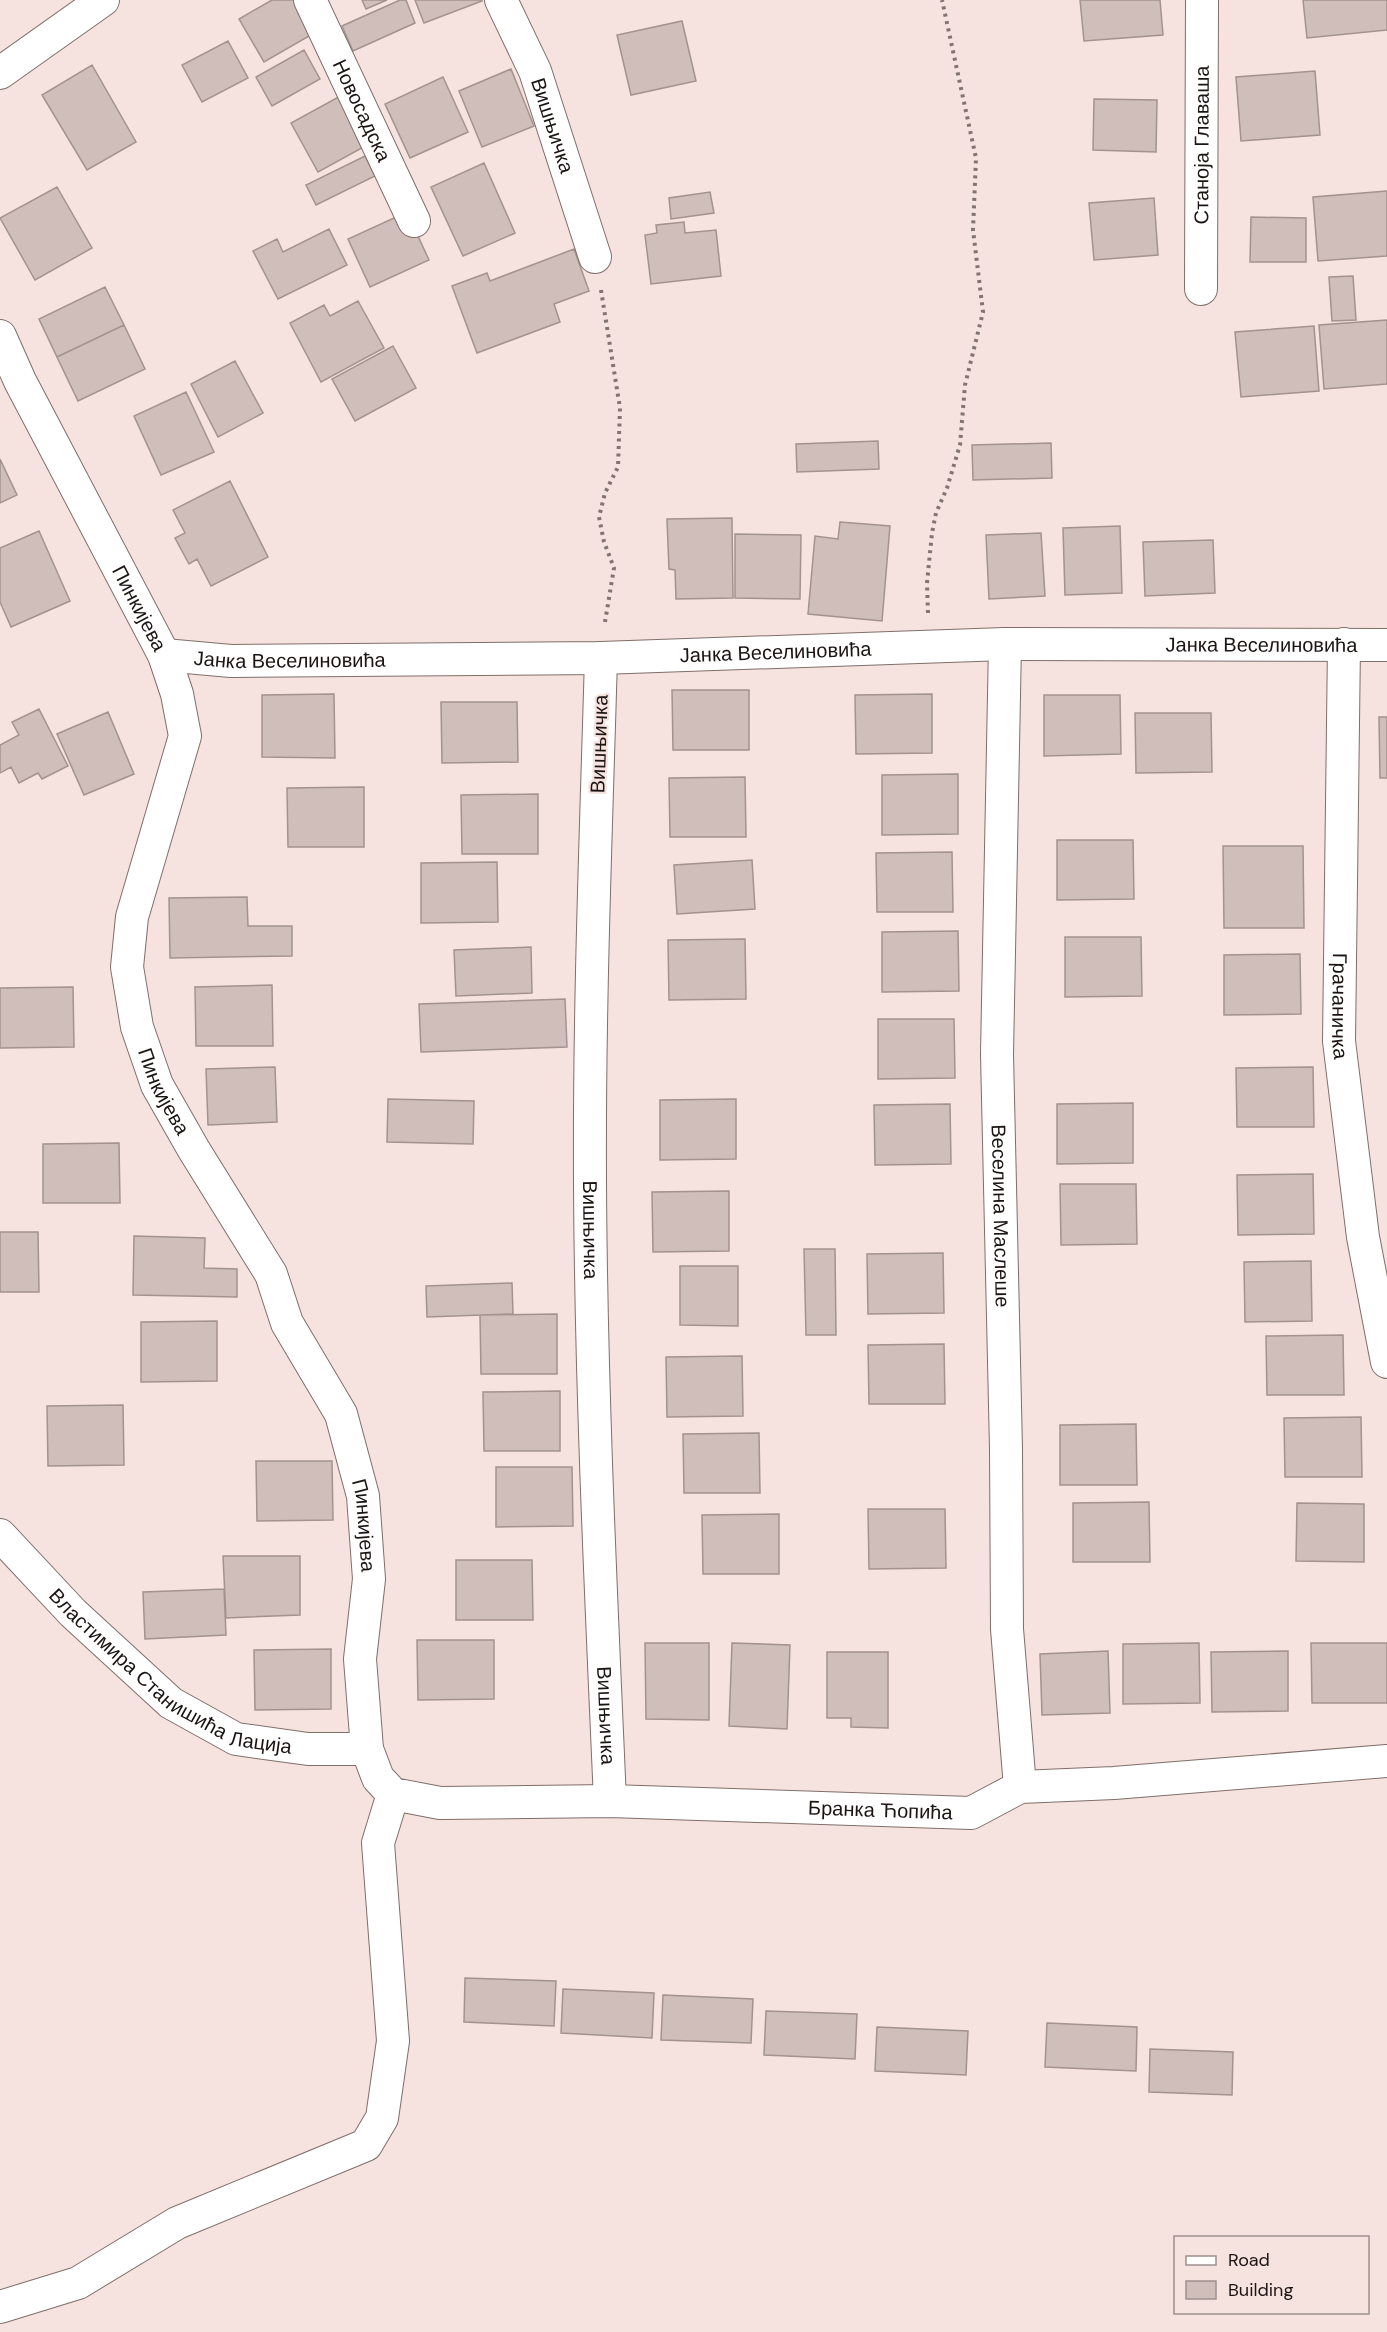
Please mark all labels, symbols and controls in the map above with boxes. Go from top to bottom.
street label: Новосадска [327,55,398,167]
street label: Станоја Главаша [1188,65,1215,224]
street label: Вишњичка [525,75,580,177]
street label: Пинкијева [106,561,173,657]
street label: Јанка Веселиновића [1166,631,1358,658]
street label: Јанка Веселиновића [679,636,873,668]
street label: Јанка Веселиновића [193,645,387,674]
street label: Вишњичка [584,693,614,794]
street label: Грачаничка [1326,953,1354,1061]
street label: Пинкијева [132,1044,196,1140]
street label: Веселина Маслеше [986,1124,1016,1308]
street label: Вишњичка [577,1180,604,1280]
street label: Пинкијева [346,1476,382,1574]
street label: Властимира Станишића Лација [43,1583,294,1760]
street label: Вишњичка [591,1666,621,1766]
street label: Бранка Ћопића [808,1795,954,1825]
legend [1174,2236,1369,2314]
text: Road [1228,2248,1270,2272]
text: Building [1228,2278,1293,2302]

